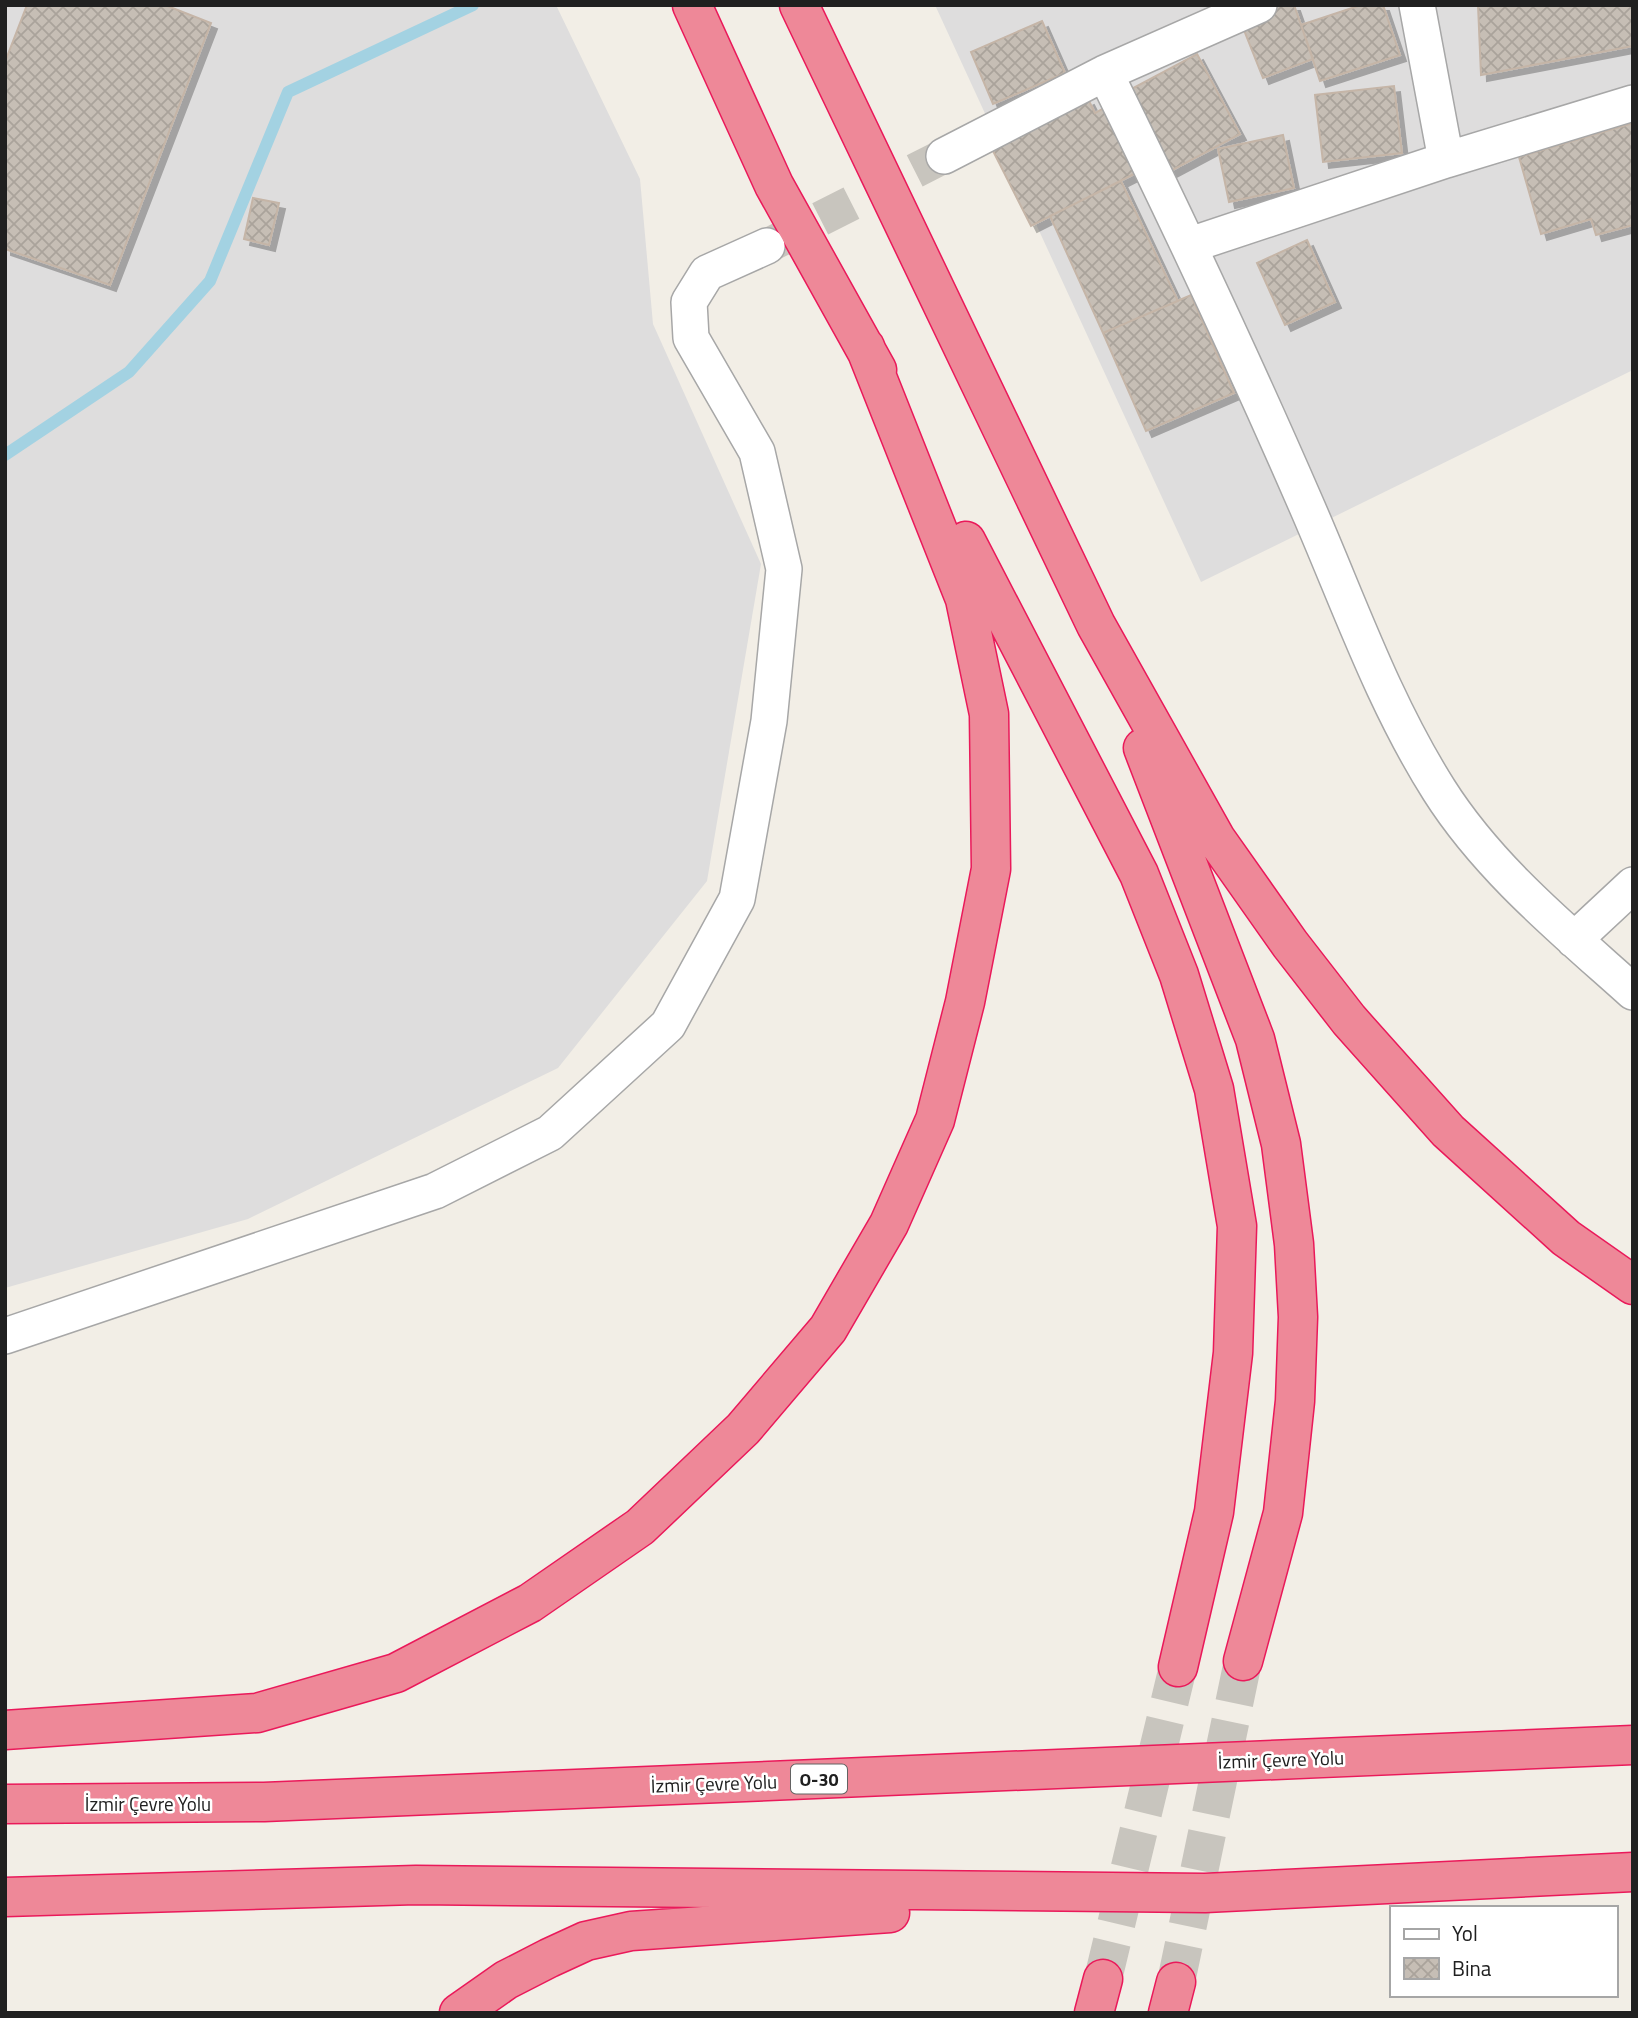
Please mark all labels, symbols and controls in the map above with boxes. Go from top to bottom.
street label: İzmir Çevre Yolu [1217,1742,1345,1776]
road number: O-30 [791,1764,847,1794]
street label: İzmir Çevre Yolu [650,1766,778,1800]
street label: İzmir Çevre Yolu [85,1789,211,1818]
legend [1390,1906,1617,1997]
text: Yol [1452,1917,1478,1949]
text: Bina [1452,1952,1492,1984]

